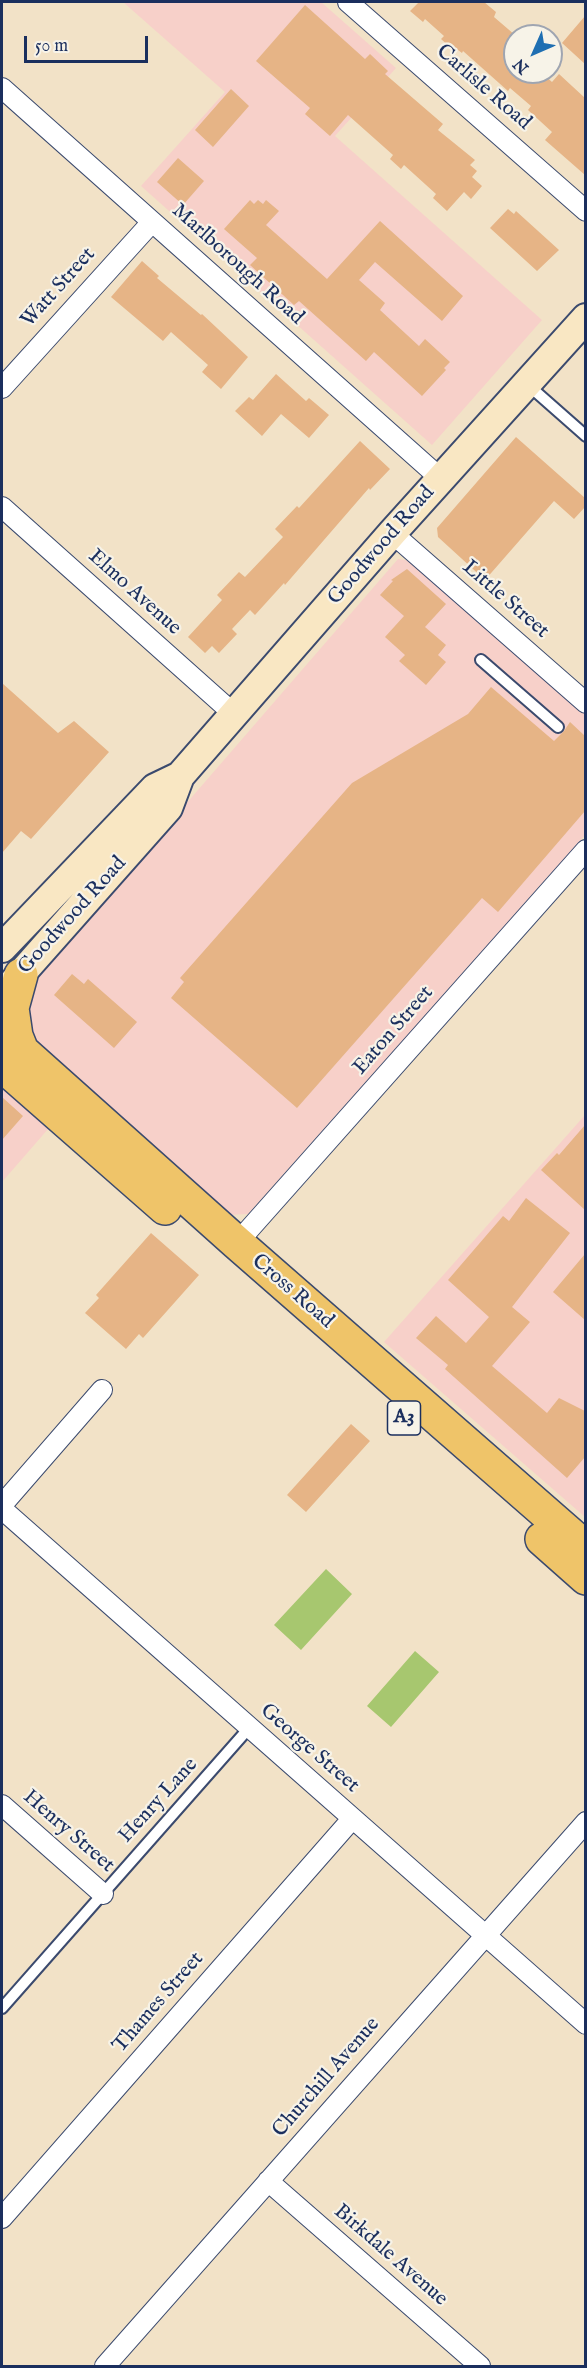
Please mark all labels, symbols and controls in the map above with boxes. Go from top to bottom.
scale bar [27,24,152,62]
north arrow [503,24,563,84]
text: 50 m [35,35,68,58]
street label: Carlisle Road [430,40,536,136]
text: N [510,53,534,77]
street label: Marlborough Road [166,199,308,331]
street label: Watt Street [17,243,101,333]
street label: Goodwood Road [323,481,441,611]
street label: Elmo Avenue [82,545,186,641]
street label: Little Street [456,555,554,645]
street label: Goodwood Road [13,852,133,980]
street label: Eaton Street [348,981,440,1081]
street label: Cross Road [246,1249,338,1335]
road number: A3 [388,1401,420,1435]
street label: George Street [254,1699,364,1799]
street label: Henry Lane [114,1753,204,1849]
street label: Henry Street [17,1785,119,1879]
street label: Thames Street [108,1947,210,2059]
street label: Churchill Avenue [268,2013,386,2143]
street label: Birkdale Avenue [328,2200,452,2312]

